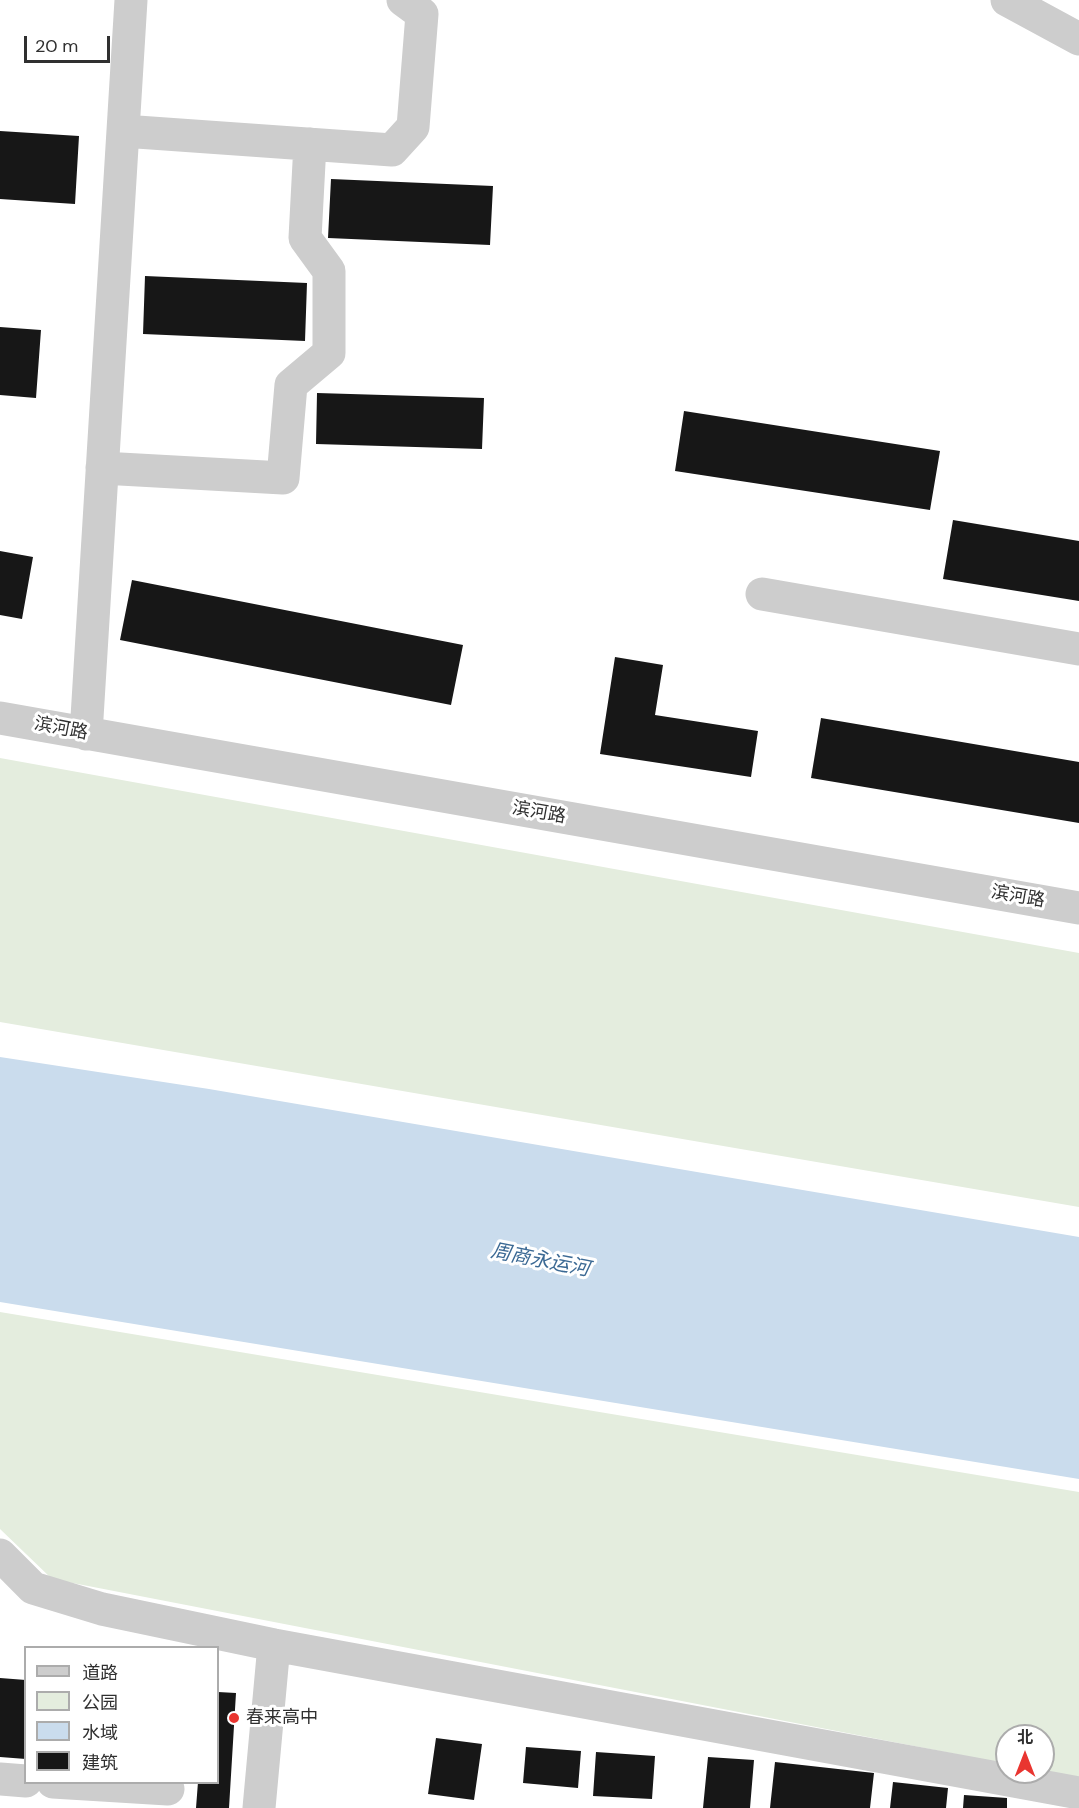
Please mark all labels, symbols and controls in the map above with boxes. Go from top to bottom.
scale bar [27,24,112,62]
text: 20 m [35,34,78,58]
street label: 滨河路 [32,713,90,745]
street label: 滨河路 [511,798,567,828]
street label: 滨河路 [990,882,1046,912]
water label: 周商永运河 [489,1240,591,1282]
legend [24,1646,219,1784]
text: 道路 [82,1661,118,1685]
text: 公园 [82,1691,118,1715]
place label: 春来高中 [246,1707,318,1729]
marker: 春来高中 [227,1711,241,1725]
text: 水域 [82,1721,118,1745]
north arrow [995,1724,1055,1784]
text: 北 [1017,1727,1033,1748]
text: 建筑 [82,1751,118,1775]

